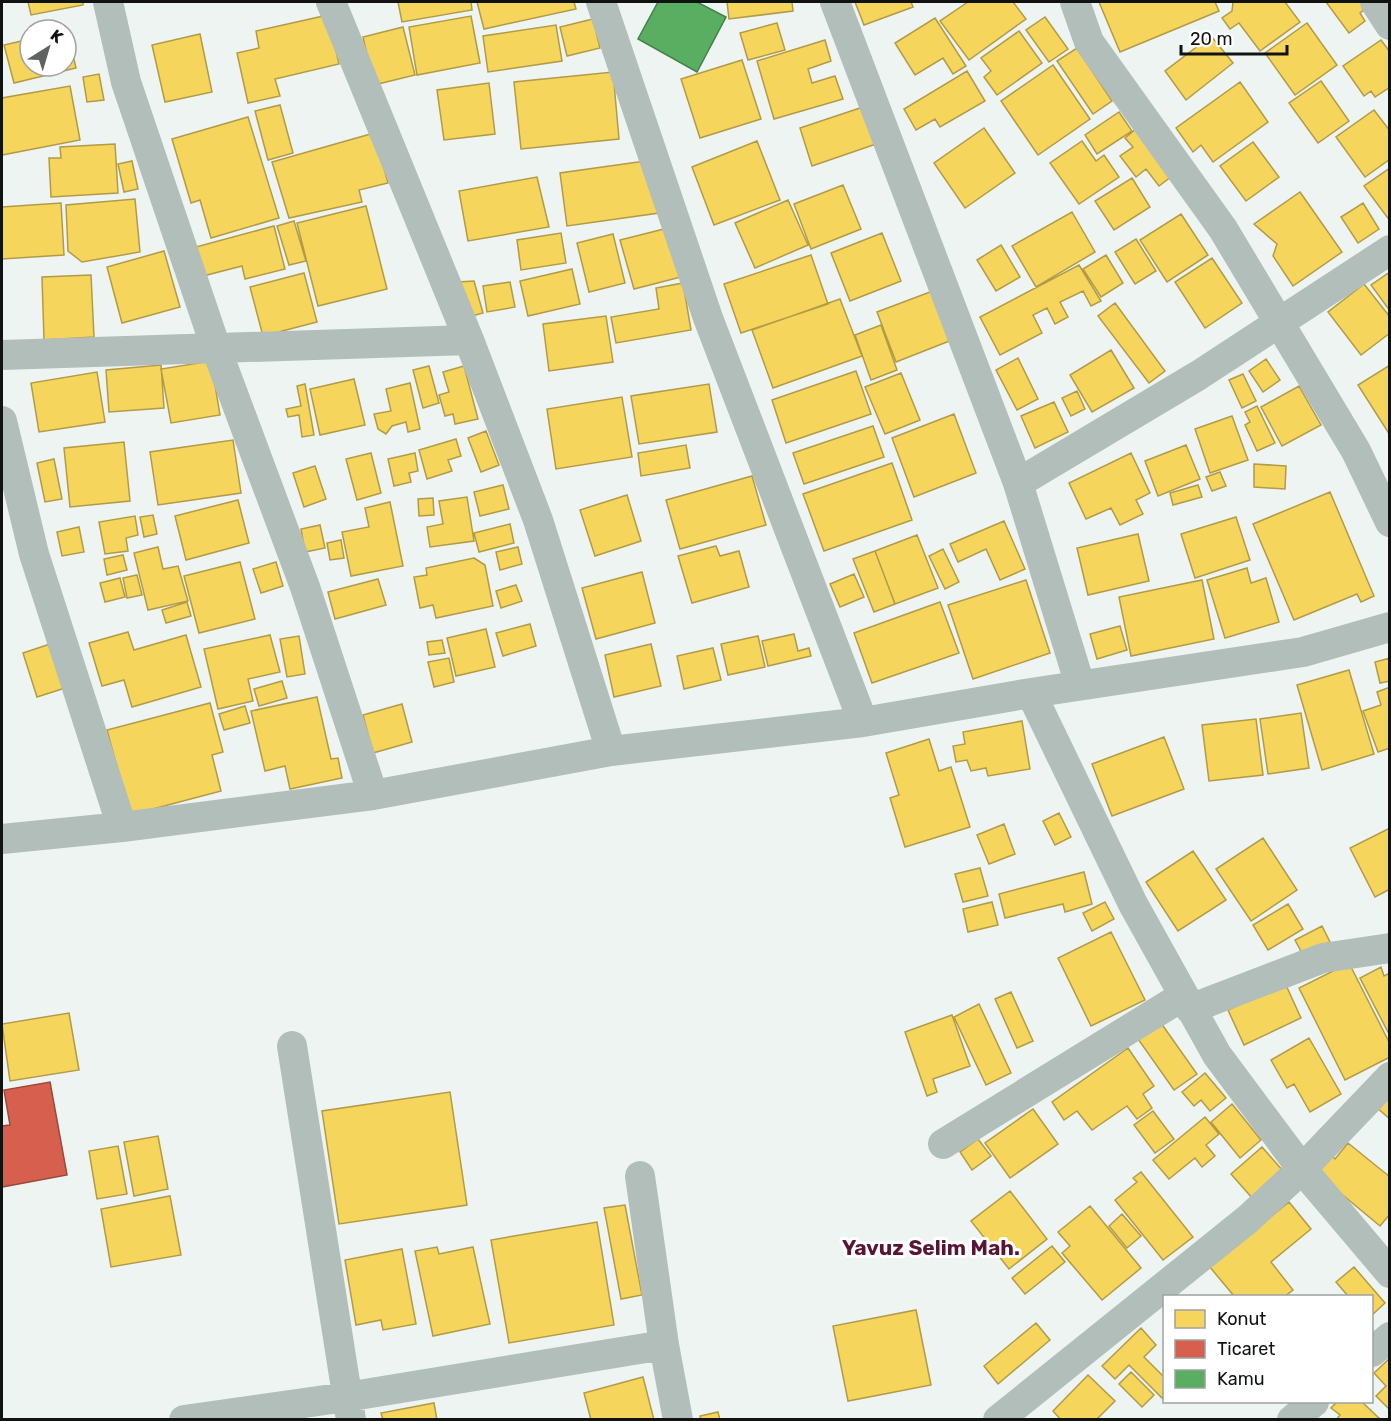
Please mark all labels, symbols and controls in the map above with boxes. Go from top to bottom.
north arrow [18,18,78,78]
scale bar [1181,18,1288,56]
text: K [47,26,67,47]
text: 20 m [1190,28,1232,50]
district label: Yavuz Selim Mah. [842,1235,1020,1260]
legend [1163,1295,1373,1403]
text: Konut [1217,1308,1266,1330]
text: Ticaret [1217,1338,1275,1360]
text: Kamu [1217,1368,1264,1390]

